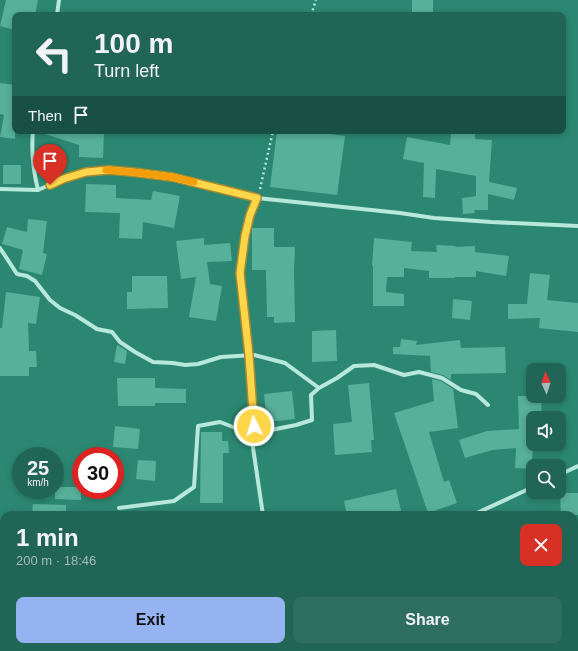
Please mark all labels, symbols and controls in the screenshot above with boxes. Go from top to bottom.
icon: left [28,28,80,80]
text: 100 m [94,28,173,59]
text: Turn left [94,61,159,81]
icon: arrive [70,104,92,126]
text: Then [28,107,62,124]
pin [33,144,67,185]
icon: arrive [39,150,61,172]
north arrow [526,363,566,403]
map controls [526,363,566,499]
position arrow [233,405,275,447]
button: sound [526,411,566,451]
speed limit sign: 30 [72,447,124,499]
text: 25 [27,457,49,479]
button: search [526,459,566,499]
text: km/h [27,477,49,488]
text: 1 min [16,524,79,551]
button: close [520,524,562,566]
text: 200 m · 18:46 [16,553,96,568]
button: Exit [16,597,285,643]
button: Share [293,597,562,643]

